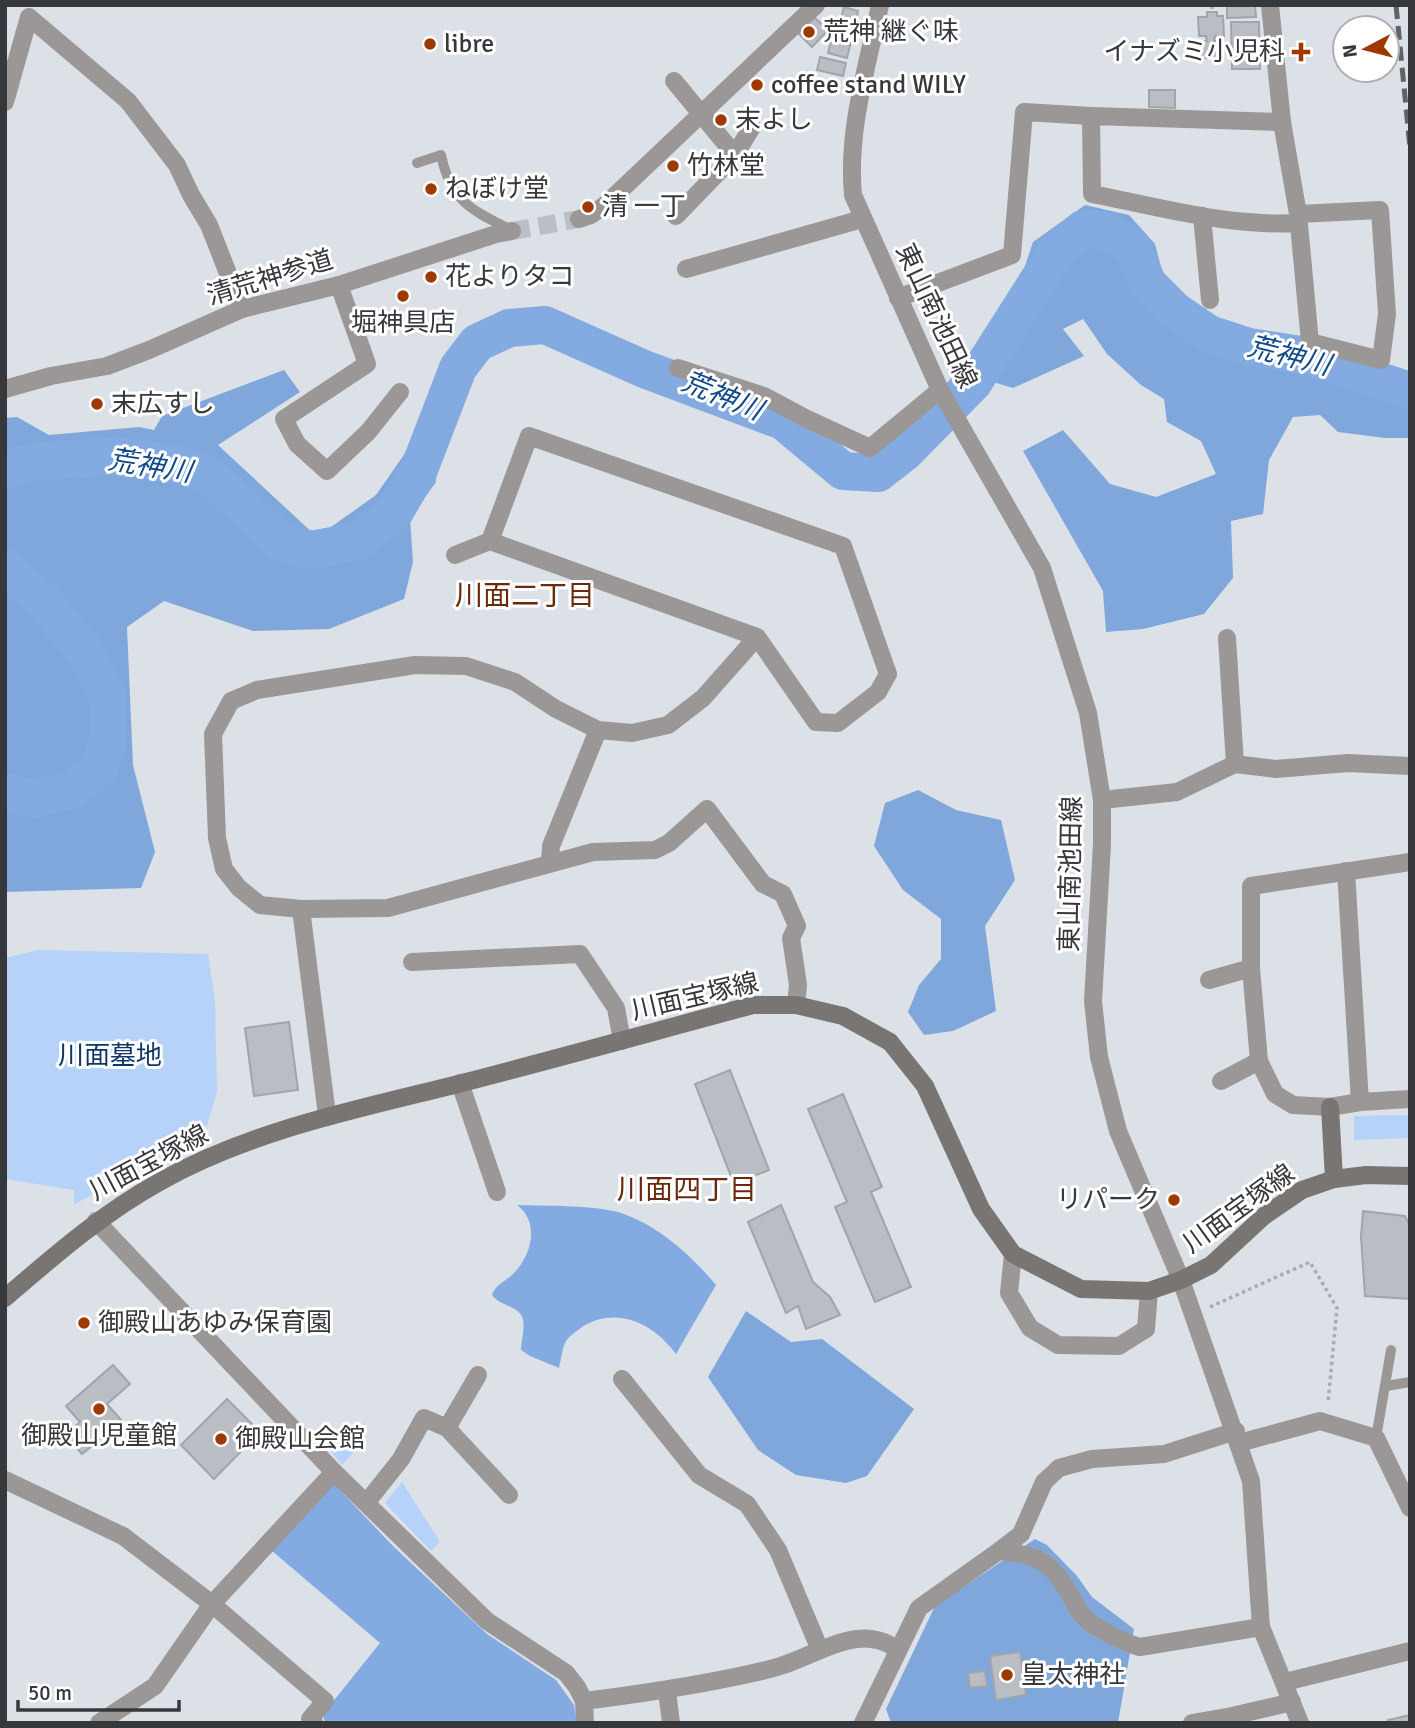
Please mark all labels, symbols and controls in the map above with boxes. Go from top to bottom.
north arrow [1331,14,1401,84]
place label: 荒神 継ぐ味 [823,16,959,48]
marker: 荒神 継ぐ味 [801,24,817,40]
place label: libre [444,28,494,60]
marker: libre [422,36,438,52]
place label: イナズミ小児科 [1104,36,1285,68]
marker: イナズミ小児科 [1291,42,1311,62]
text: N [1337,43,1363,59]
place label: coffee stand WILY [771,69,966,101]
marker: coffee stand WILY [749,77,765,93]
place label: 末よし [735,104,813,136]
marker: 末よし [713,112,729,128]
place label: 竹林堂 [687,150,765,182]
marker: 竹林堂 [665,158,681,174]
place label: ねぼけ堂 [445,173,549,205]
marker: ねぼけ堂 [423,181,439,197]
place label: 清 一丁 [602,191,686,223]
marker: 清 一丁 [580,199,596,215]
street label: 東山南池田線 [889,239,983,393]
street label: 清荒神参道 [203,244,337,312]
place label: 花よりタコ [445,261,574,293]
marker: 花よりタコ [423,269,439,285]
marker: 堀神具店 [395,288,411,304]
place label: 堀神具店 [351,307,455,339]
water label: 荒神川 [1244,329,1337,383]
water label: 荒神川 [677,365,770,429]
place label: 末広すし [111,388,215,420]
marker: 末広すし [89,396,105,412]
water label: 荒神川 [106,443,197,490]
district label: 川面二丁目 [455,579,595,613]
street label: 東山南池田線 [1054,796,1088,952]
street label: 川面宝塚線 [628,967,762,1027]
park label: 川面墓地 [58,1040,162,1072]
street label: 川面宝塚線 [84,1118,214,1208]
street label: 川面宝塚線 [1177,1158,1301,1260]
district label: 川面四丁目 [617,1173,757,1207]
place label: リパーク [1056,1184,1160,1216]
marker: リパーク [1166,1192,1182,1208]
place label: 御殿山あゆみ保育園 [98,1307,332,1339]
marker: 御殿山あゆみ保育園 [76,1315,92,1331]
marker: 御殿山児童館 [91,1401,107,1417]
place label: 御殿山児童館 [21,1420,177,1452]
place label: 御殿山会館 [235,1423,365,1455]
marker: 御殿山会館 [213,1431,229,1447]
place label: 皇太神社 [1021,1659,1125,1691]
marker: 皇太神社 [999,1667,1015,1683]
scale bar [18,1668,178,1712]
text: 50 m [28,1680,72,1706]

